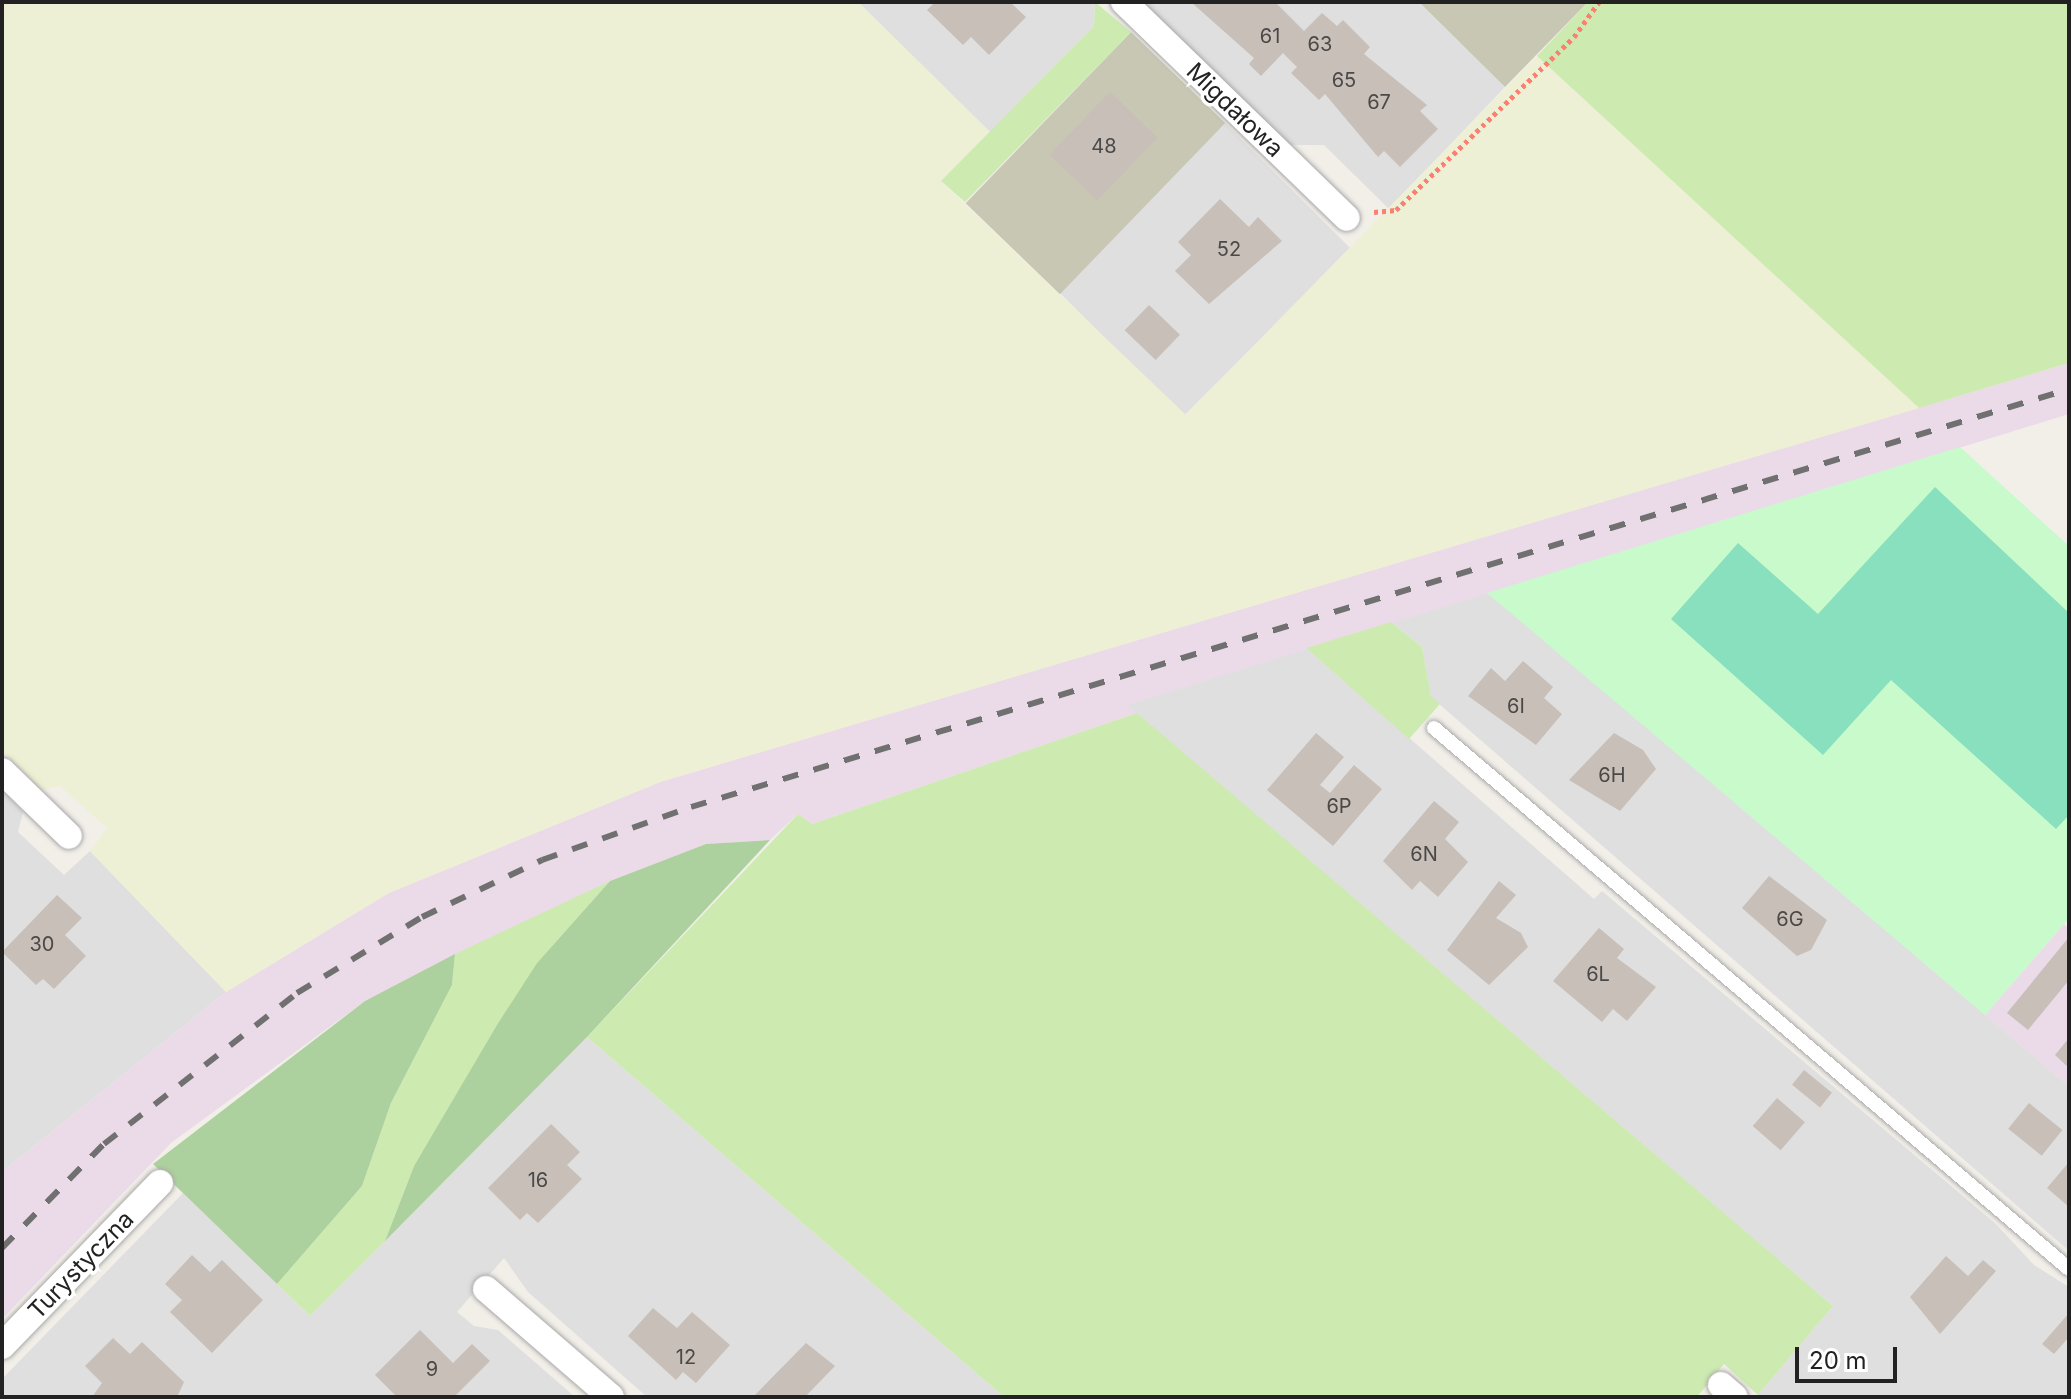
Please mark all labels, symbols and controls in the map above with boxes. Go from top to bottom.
house number: 61 [1260,24,1280,48]
house number: 63 [1308,32,1332,56]
street label: Migdałowa [1181,57,1289,163]
house number: 65 [1332,68,1356,92]
house number: 67 [1367,90,1391,114]
house number: 48 [1091,134,1117,158]
house number: 52 [1217,237,1241,261]
house number: 6I [1507,694,1525,718]
house number: 6H [1598,763,1626,787]
house number: 6P [1326,794,1352,818]
house number: 6N [1410,842,1438,866]
house number: 6G [1776,907,1804,931]
house number: 30 [30,932,54,956]
house number: 6L [1586,962,1610,986]
house number: 16 [528,1168,548,1192]
street label: Turystyczna [22,1205,140,1325]
scale bar [1799,1331,1901,1381]
house number: 12 [676,1345,696,1369]
text: 20 m [1809,1346,1867,1375]
house number: 9 [426,1357,438,1381]

